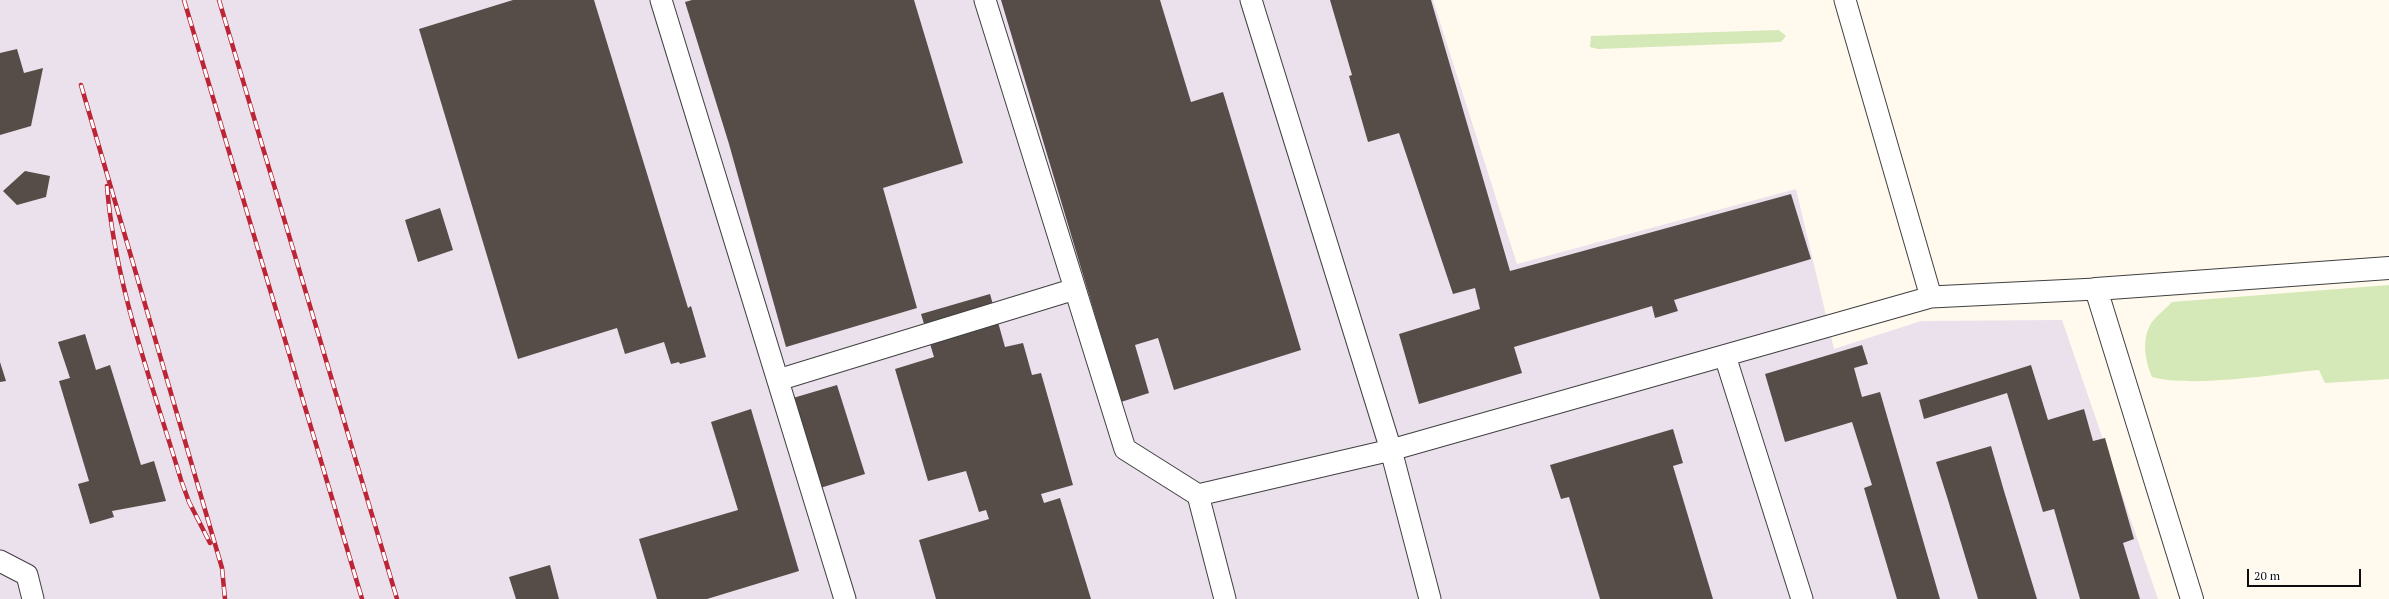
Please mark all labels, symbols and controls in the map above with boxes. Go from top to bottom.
scale bar [2249,561,2363,587]
text: 20 m [2254,568,2280,583]

